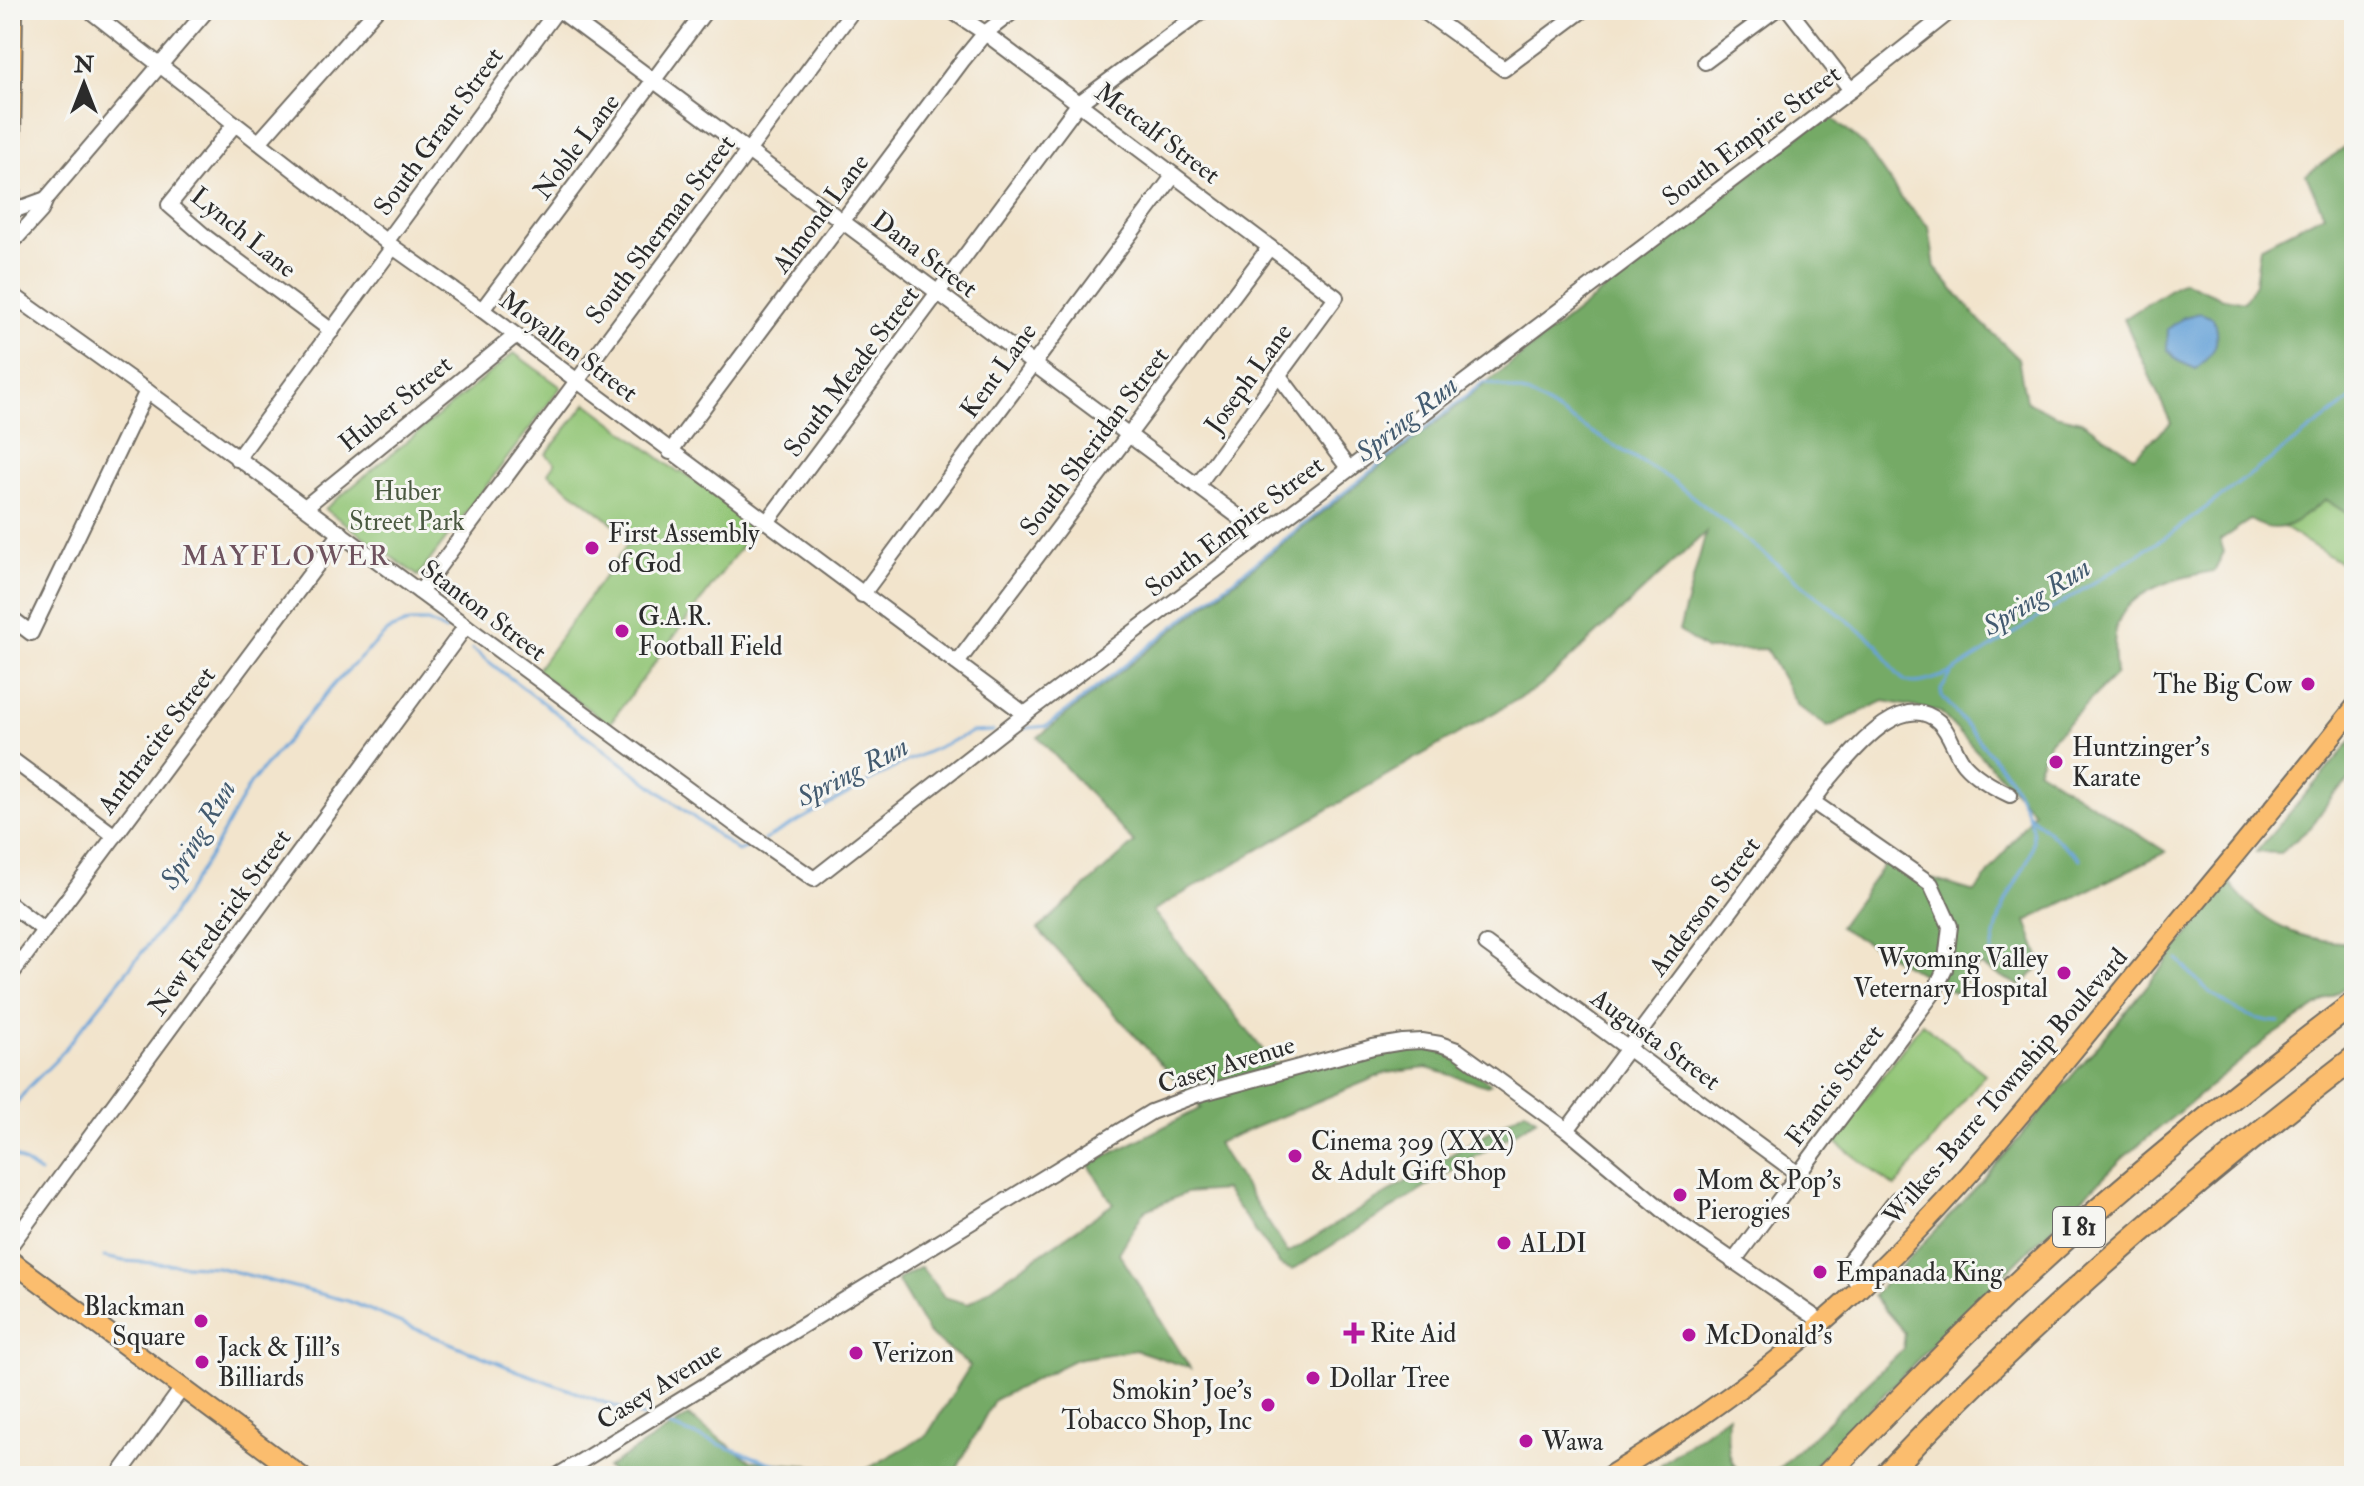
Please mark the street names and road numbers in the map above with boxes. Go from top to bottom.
street label: South Grant Street [367,41,511,222]
street label: South Empire Street [1656,58,1848,214]
street label: Metcalf Street [1089,76,1226,191]
street label: Noble Lane [527,87,627,206]
street label: South Sherman Street [579,129,742,331]
street label: Almond Lane [765,147,876,280]
street label: Lynch Lane [184,180,303,285]
street label: Dana Street [865,205,984,305]
street label: South Meade Street [777,280,927,463]
street label: Moyallen Street [493,284,644,409]
street label: Kent Lane [954,317,1044,424]
street label: Joseph Lane [1198,317,1300,441]
street label: South Sheridan Street [1013,341,1176,542]
street label: Huber Street [333,349,459,459]
street label: South Empire Street [1139,449,1331,605]
street label: Stanton Street [414,553,553,668]
street label: Anthracite Street [90,660,223,822]
street label: New Frederick Street [141,823,298,1022]
street label: Anderson Street [1641,831,1768,983]
street label: Wilkes-Barre Township Boulevard [1876,942,2136,1233]
street label: Augusta Street [1584,981,1727,1098]
street label: Francis Street [1779,1019,1891,1153]
street label: Casey Avenue [1154,1029,1299,1101]
road number: I 81 [2053,1207,2105,1247]
street label: Casey Avenue [591,1335,728,1437]

